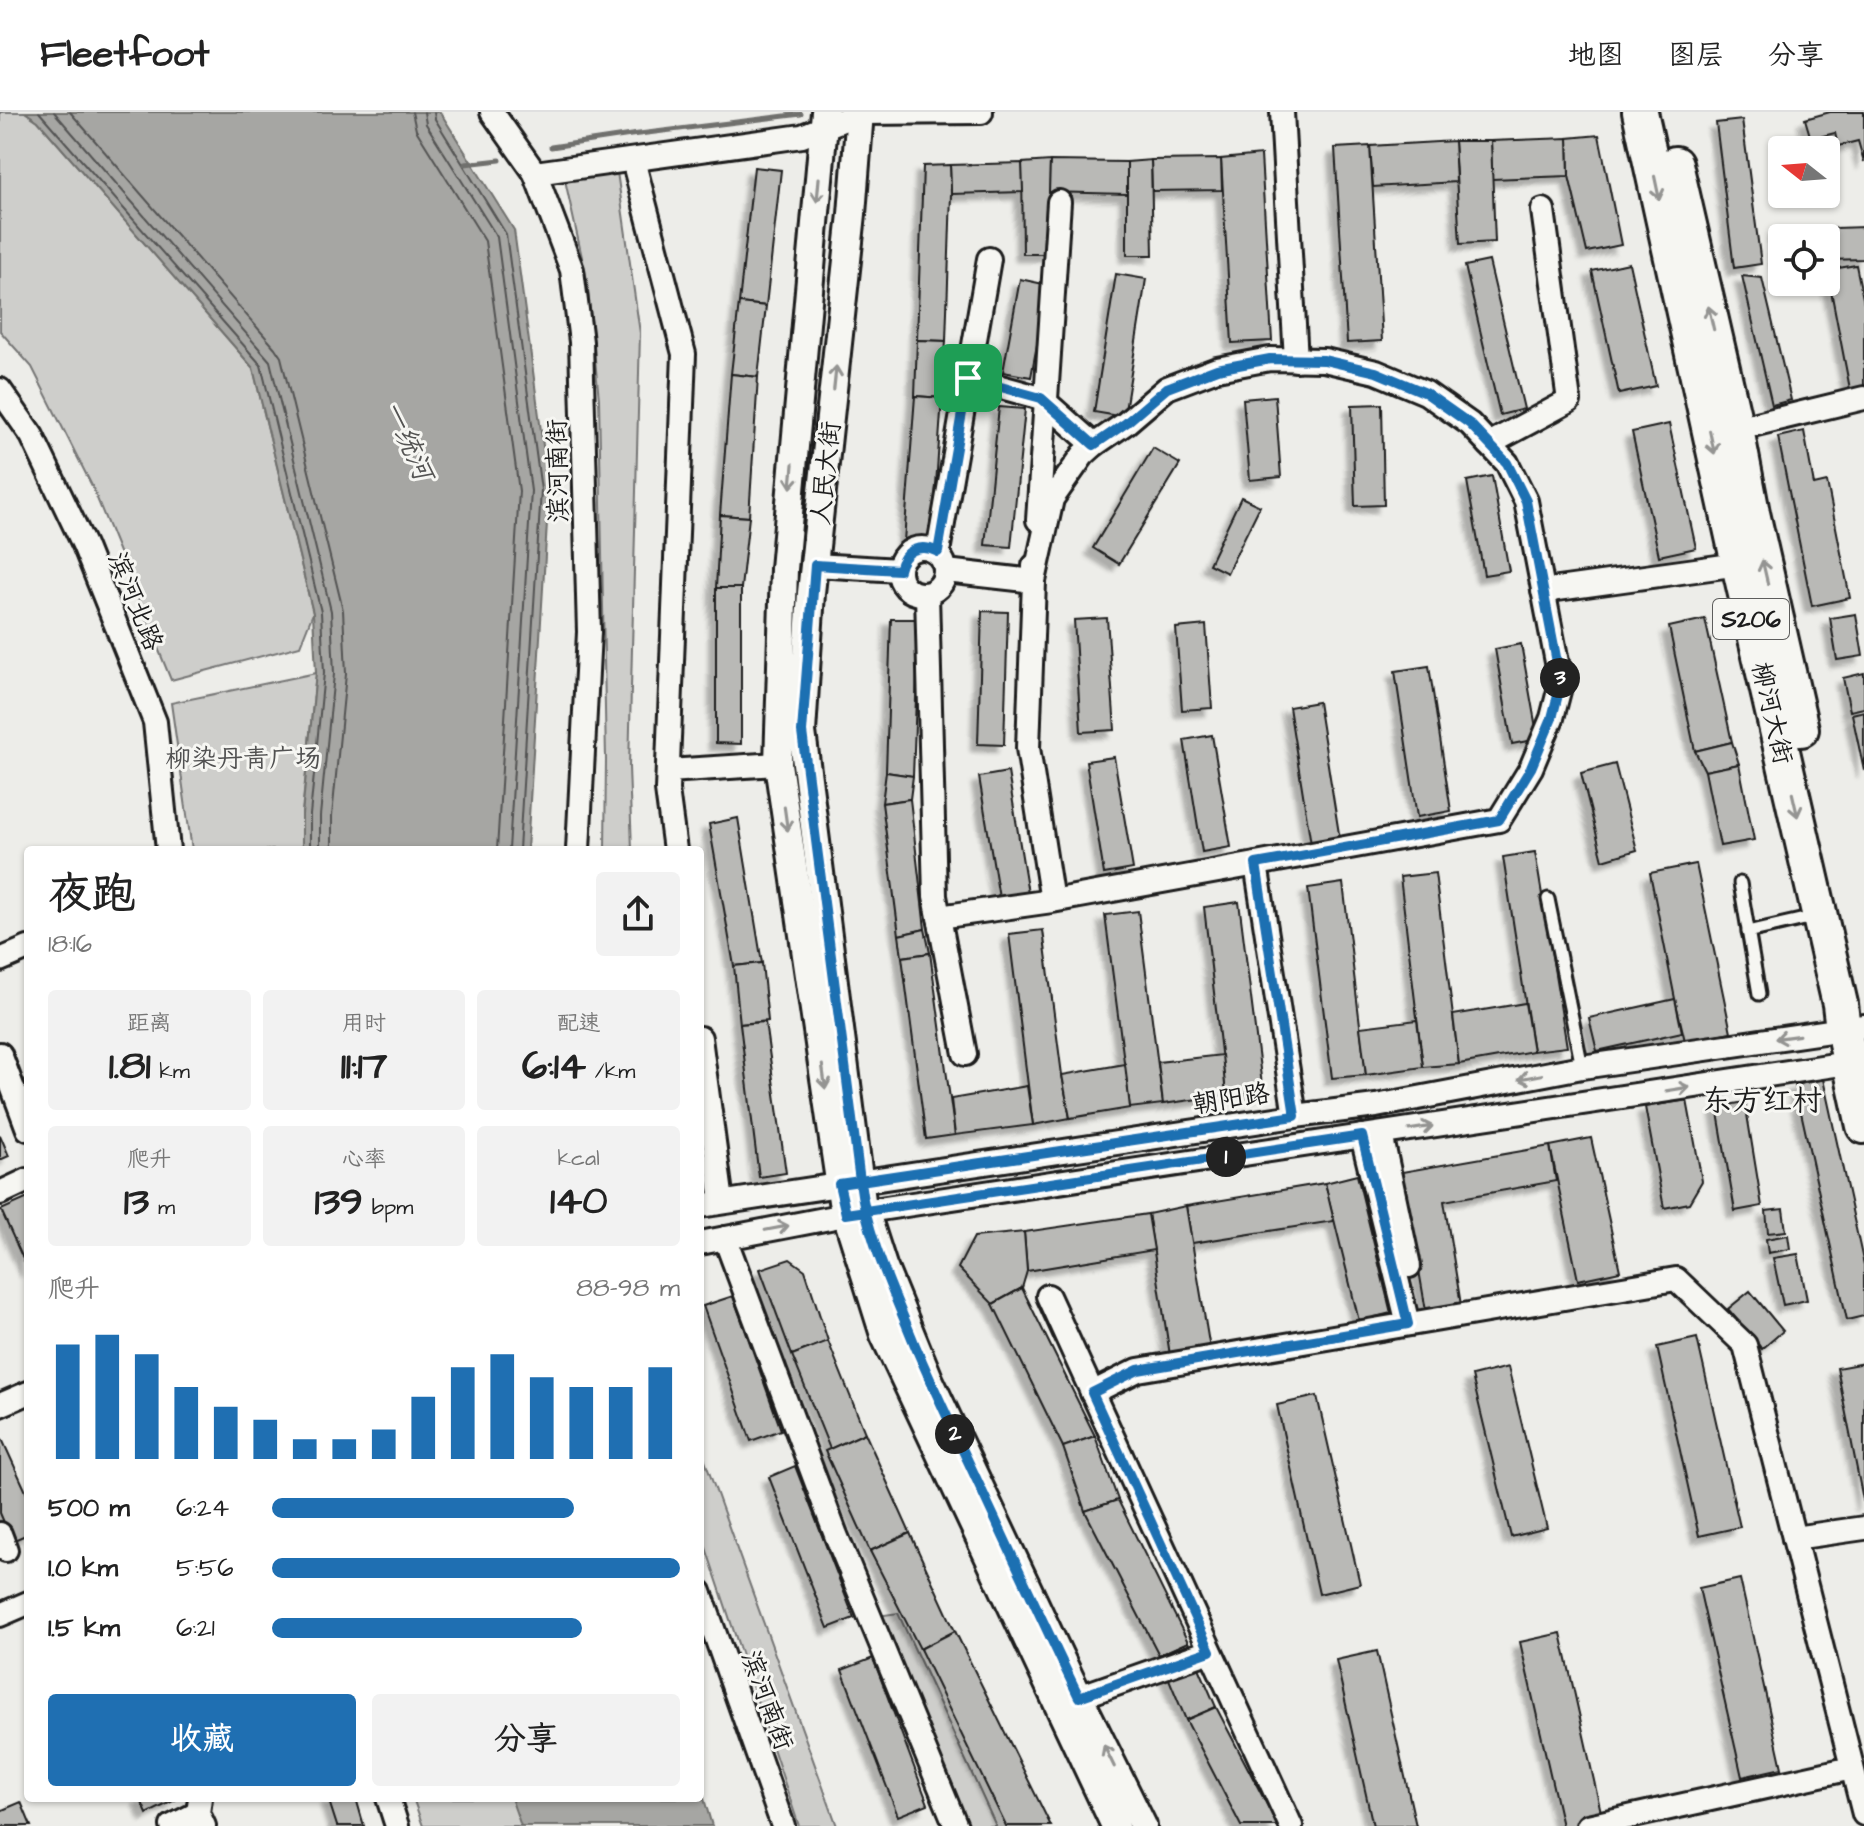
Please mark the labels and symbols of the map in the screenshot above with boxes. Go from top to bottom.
north arrow [1768,136,1840,208]
one-way arrow [1650,175,1665,201]
one-way arrow [810,176,825,203]
one-way arrow [1703,305,1718,331]
pin [934,344,1002,412]
one-way arrow [828,365,843,392]
water label: 一统河 [373,394,444,491]
street label: 滨河南街 [539,419,577,523]
street label: 人民大街 [803,420,849,527]
one-way arrow [1705,429,1720,455]
one-way arrow [784,463,799,489]
street label: 滨河北路 [99,546,171,656]
one-way arrow [1757,560,1772,585]
road number: S206 [1713,599,1789,639]
pin: 3 [1540,658,1580,698]
street label: 柳河大街 [1743,659,1801,768]
park label: 柳染丹青广场 [165,741,321,777]
one-way arrow [1788,792,1803,817]
one-way arrow [779,806,794,832]
one-way arrow [1775,1030,1800,1045]
one-way arrow [817,1063,832,1089]
one-way arrow [1518,1070,1543,1085]
street label: 朝阳路 [1190,1075,1272,1123]
district label: 东方红村 [1702,1080,1822,1122]
one-way arrow [1665,1081,1690,1096]
one-way arrow [1408,1120,1433,1135]
pin: 1 [1206,1137,1246,1177]
one-way arrow [763,1220,789,1235]
pin: 2 [935,1414,975,1454]
street label: 滨河南街 [732,1645,802,1755]
one-way arrow [1100,1745,1116,1769]

